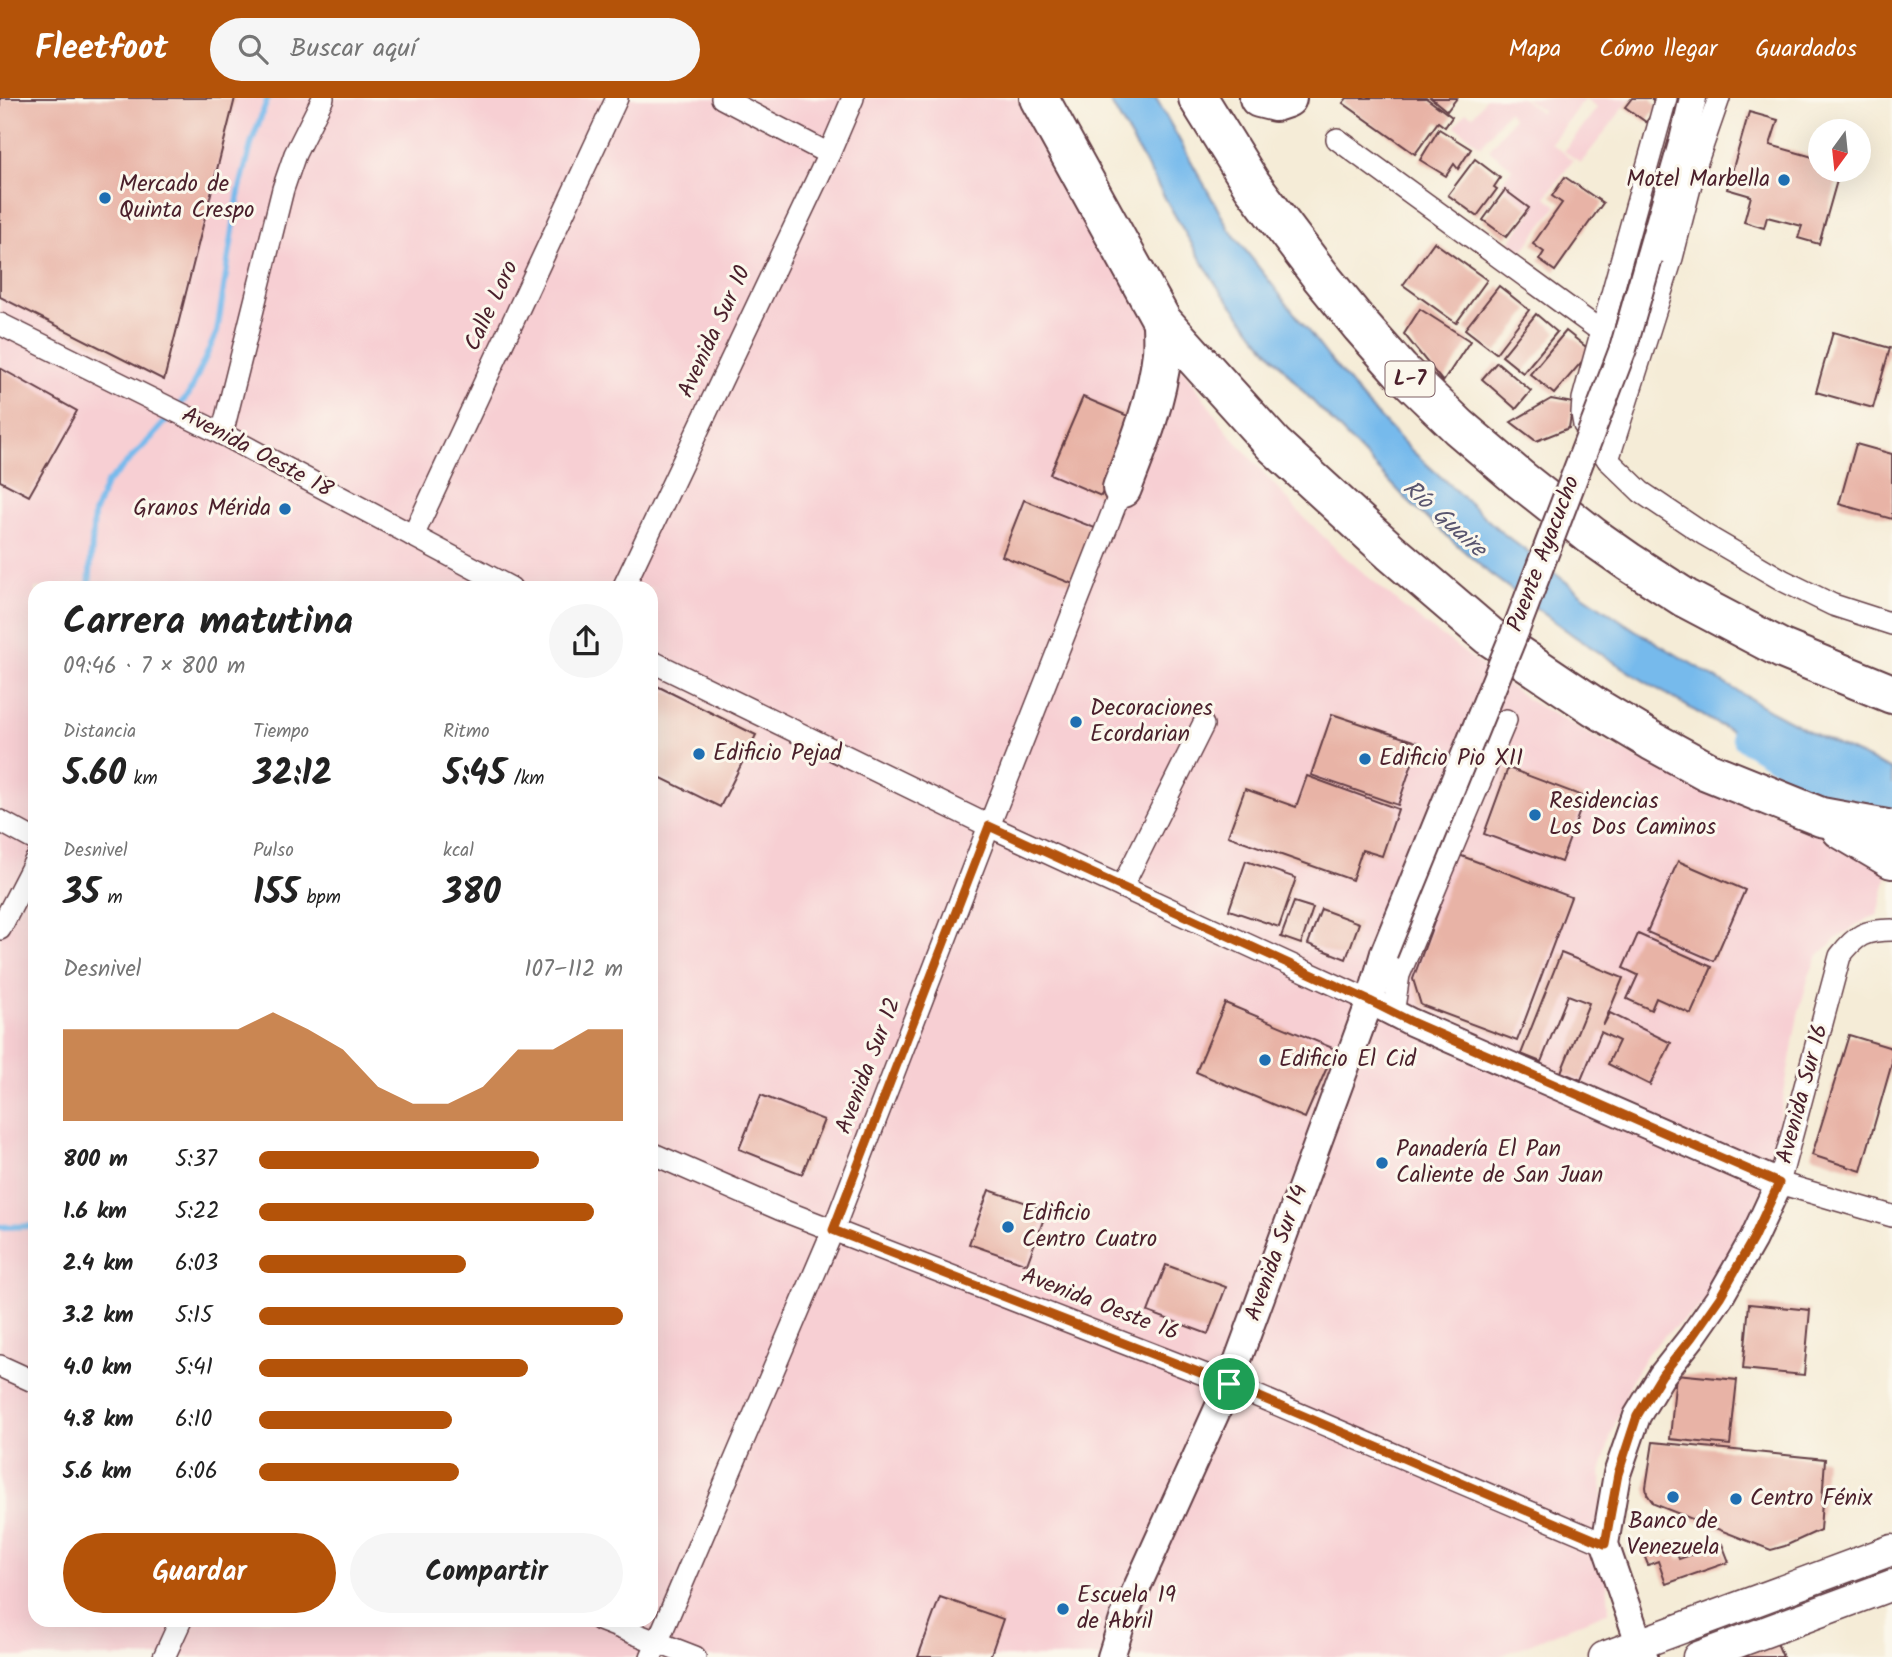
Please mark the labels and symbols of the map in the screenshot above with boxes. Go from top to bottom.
north arrow [1808,119,1871,182]
place label: Motel Marbella [1626,162,1770,198]
place label: Mercado de Quinta Crespo [119,167,254,229]
marker: Motel Marbella [1776,172,1792,188]
marker: Mercado de Quinta Crespo [97,190,113,206]
street label: Calle Loro [455,255,529,357]
street label: Avenida Sur 10 [669,260,761,404]
road number: L-7 [1386,362,1434,396]
street label: Avenida Oeste 18 [175,398,339,508]
water label: Río Guaire [1393,470,1497,569]
street label: Puente Ayacucho [1498,471,1590,637]
place label: Granos Mérida [133,491,271,527]
marker: Granos Mérida [277,501,293,517]
place label: Decoraciones Ecordarian [1090,691,1213,753]
marker: Decoraciones Ecordarian [1068,714,1084,730]
place label: Edificio Pejad [713,736,842,772]
place label: Edificio Pio XII [1379,741,1523,777]
marker: Edificio Pejad [691,746,707,762]
marker: Edificio Pio XII [1357,751,1373,767]
place label: Residencias Los Dos Caminos [1549,784,1716,846]
marker: Residencias Los Dos Caminos [1527,807,1543,823]
street label: Avenida Sur 12 [826,992,912,1140]
street label: Avenida Sur 16 [1767,1020,1839,1168]
place label: Edificio El Cid [1279,1042,1416,1078]
marker: Edificio El Cid [1257,1052,1273,1068]
place label: Panadería El Pan Caliente de San Juan [1396,1132,1603,1194]
marker: Panadería El Pan Caliente de San Juan [1374,1155,1390,1171]
street label: Avenida Sur 14 [1236,1180,1318,1326]
place label: Edificio Centro Cuatro [1022,1196,1157,1258]
marker: Edificio Centro Cuatro [1000,1219,1016,1235]
street label: Avenida Oeste 16 [1016,1258,1184,1352]
pin [1199,1354,1259,1414]
place label: Centro Fénix [1750,1481,1873,1517]
marker: Banco de Venezuela [1665,1489,1681,1505]
marker: Centro Fénix [1728,1491,1744,1507]
place label: Banco de Venezuela [1626,1504,1720,1566]
place label: Escuela 19 de Abril [1077,1578,1176,1640]
marker: Escuela 19 de Abril [1055,1601,1071,1617]

